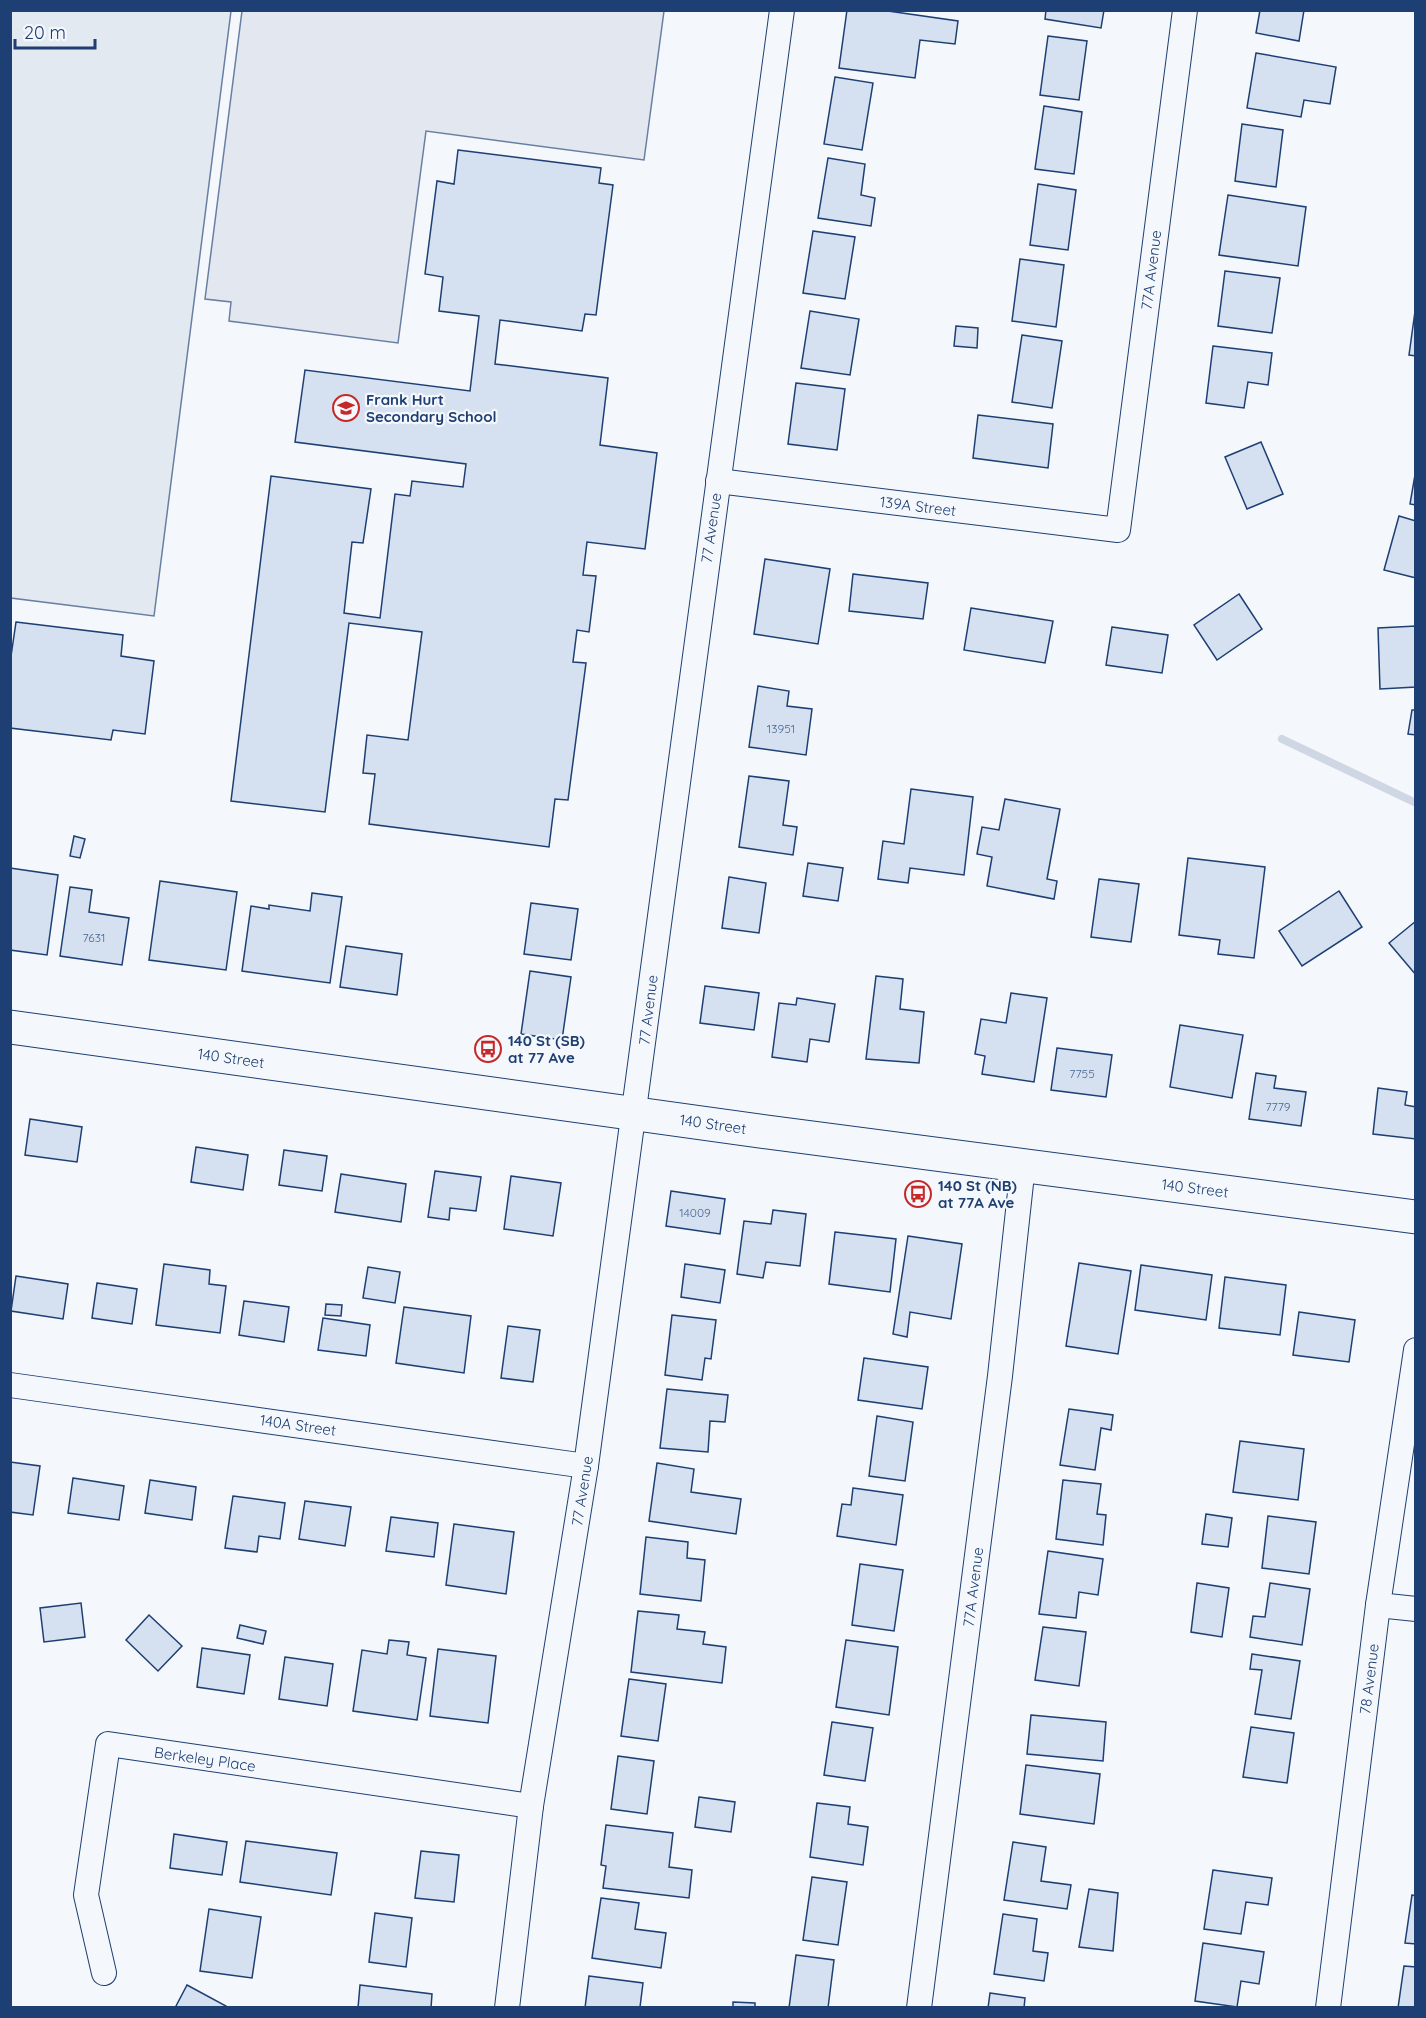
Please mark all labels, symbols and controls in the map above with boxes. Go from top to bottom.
scale bar [15,12,94,50]
text: 20 m [24,21,66,44]
street label: 77A Avenue [1137,229,1165,311]
place label: Frank Hurt Secondary School [366,390,497,426]
school or university icon: Frank Hurt Secondary School [331,393,361,423]
street label: 77 Avenue [697,492,725,564]
street label: 139A Street [879,492,957,520]
house number: 13951 [767,721,795,736]
house number: 7631 [83,930,105,945]
street label: 77 Avenue [634,974,662,1046]
place label: 140 St (SB) at 77 Ave [508,1031,585,1067]
bus stop icon: 140 St (SB) at 77 Ave [473,1034,503,1064]
street label: 140 Street [196,1044,266,1072]
house number: 7755 [1069,1066,1095,1081]
house number: 7779 [1265,1099,1291,1114]
street label: 140 Street [678,1110,748,1138]
street label: 140 Street [1160,1174,1230,1202]
place label: 140 St (NB) at 77A Ave [938,1176,1017,1212]
bus stop icon: 140 St (NB) at 77A Ave [903,1179,933,1209]
house number: 14009 [679,1205,711,1220]
street label: 140A Street [259,1410,337,1440]
street label: 77 Avenue [567,1455,597,1527]
street label: 77A Avenue [959,1546,987,1628]
street label: 78 Avenue [1355,1643,1383,1715]
street label: Berkeley Place [153,1742,257,1776]

